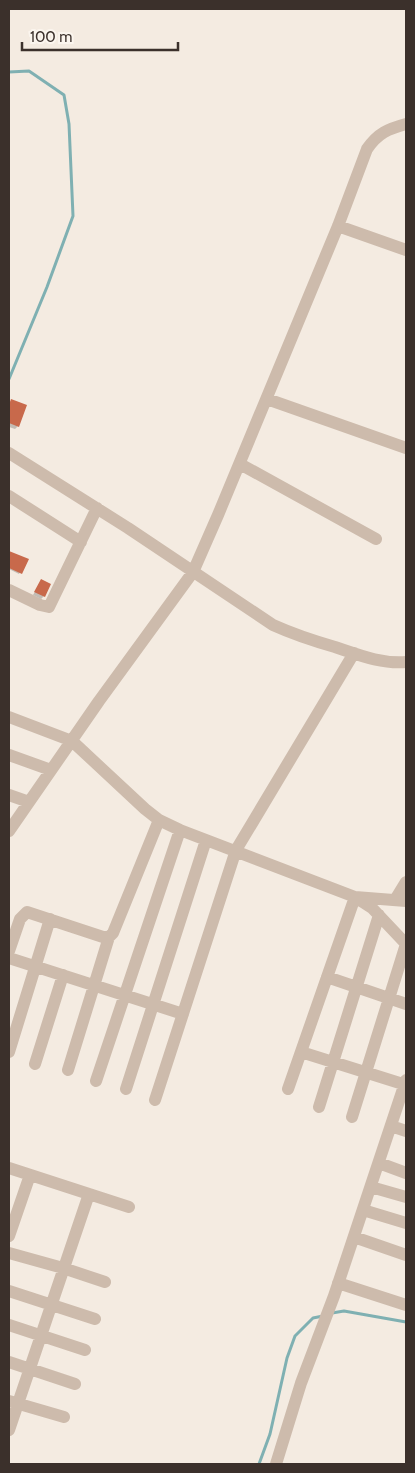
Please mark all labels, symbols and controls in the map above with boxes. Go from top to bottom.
scale bar [22,20,179,52]
text: 100 m [30,28,72,46]

